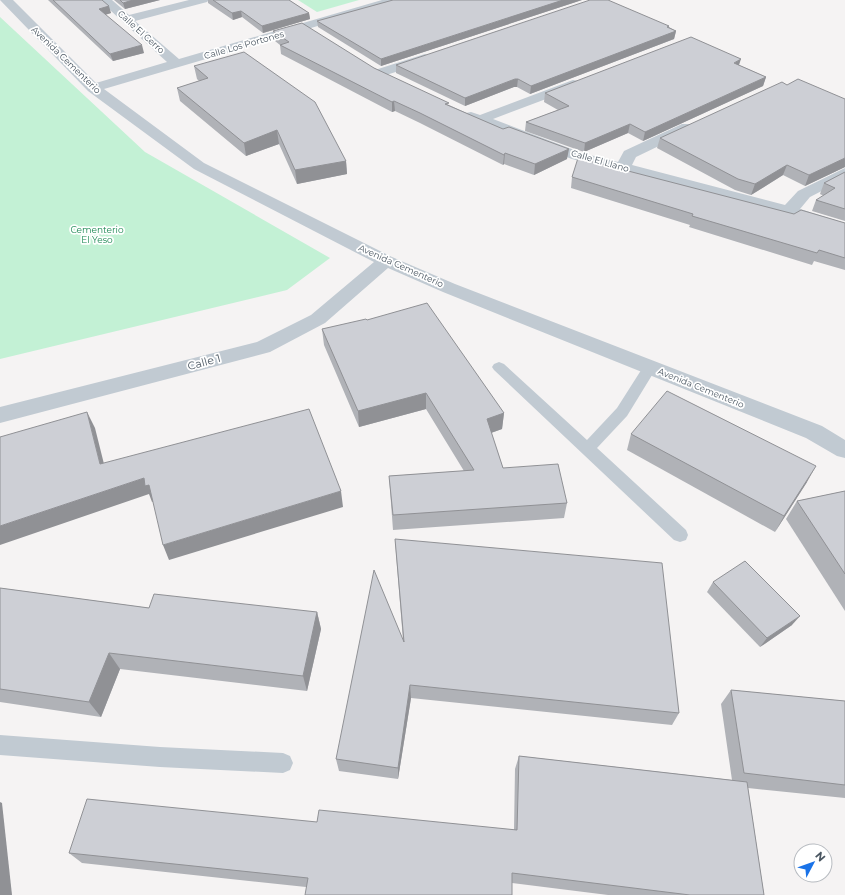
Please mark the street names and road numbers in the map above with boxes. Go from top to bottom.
street label: Calle El Cerro [116,8,167,56]
street label: Avenida Cementerio [29,24,103,96]
street label: Calle Los Portones [203,28,286,61]
street label: Calle El Llano [570,147,631,174]
street label: Avenida Cementerio [357,242,446,289]
street label: Calle 1 [186,351,222,373]
street label: Avenida Cementerio [657,365,746,410]

